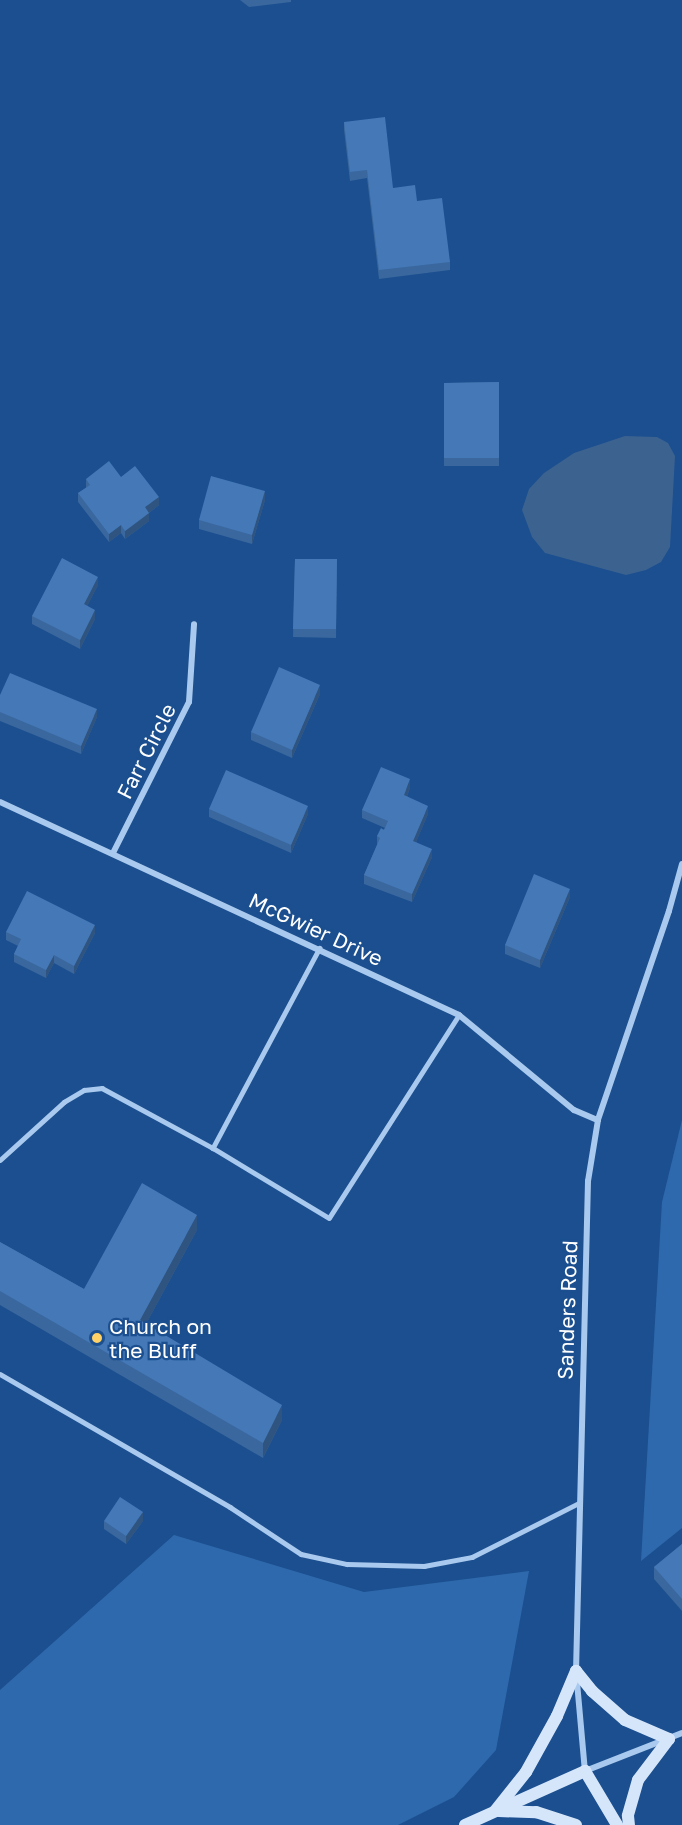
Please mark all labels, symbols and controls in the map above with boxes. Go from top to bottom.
street label: Farr Circle [111,699,181,803]
street label: McGwier Drive [245,887,387,971]
street label: Sanders Road [552,1240,582,1380]
place label: Church on the Bluff [109,1313,212,1363]
marker: Church on the Bluff [90,1331,104,1345]

